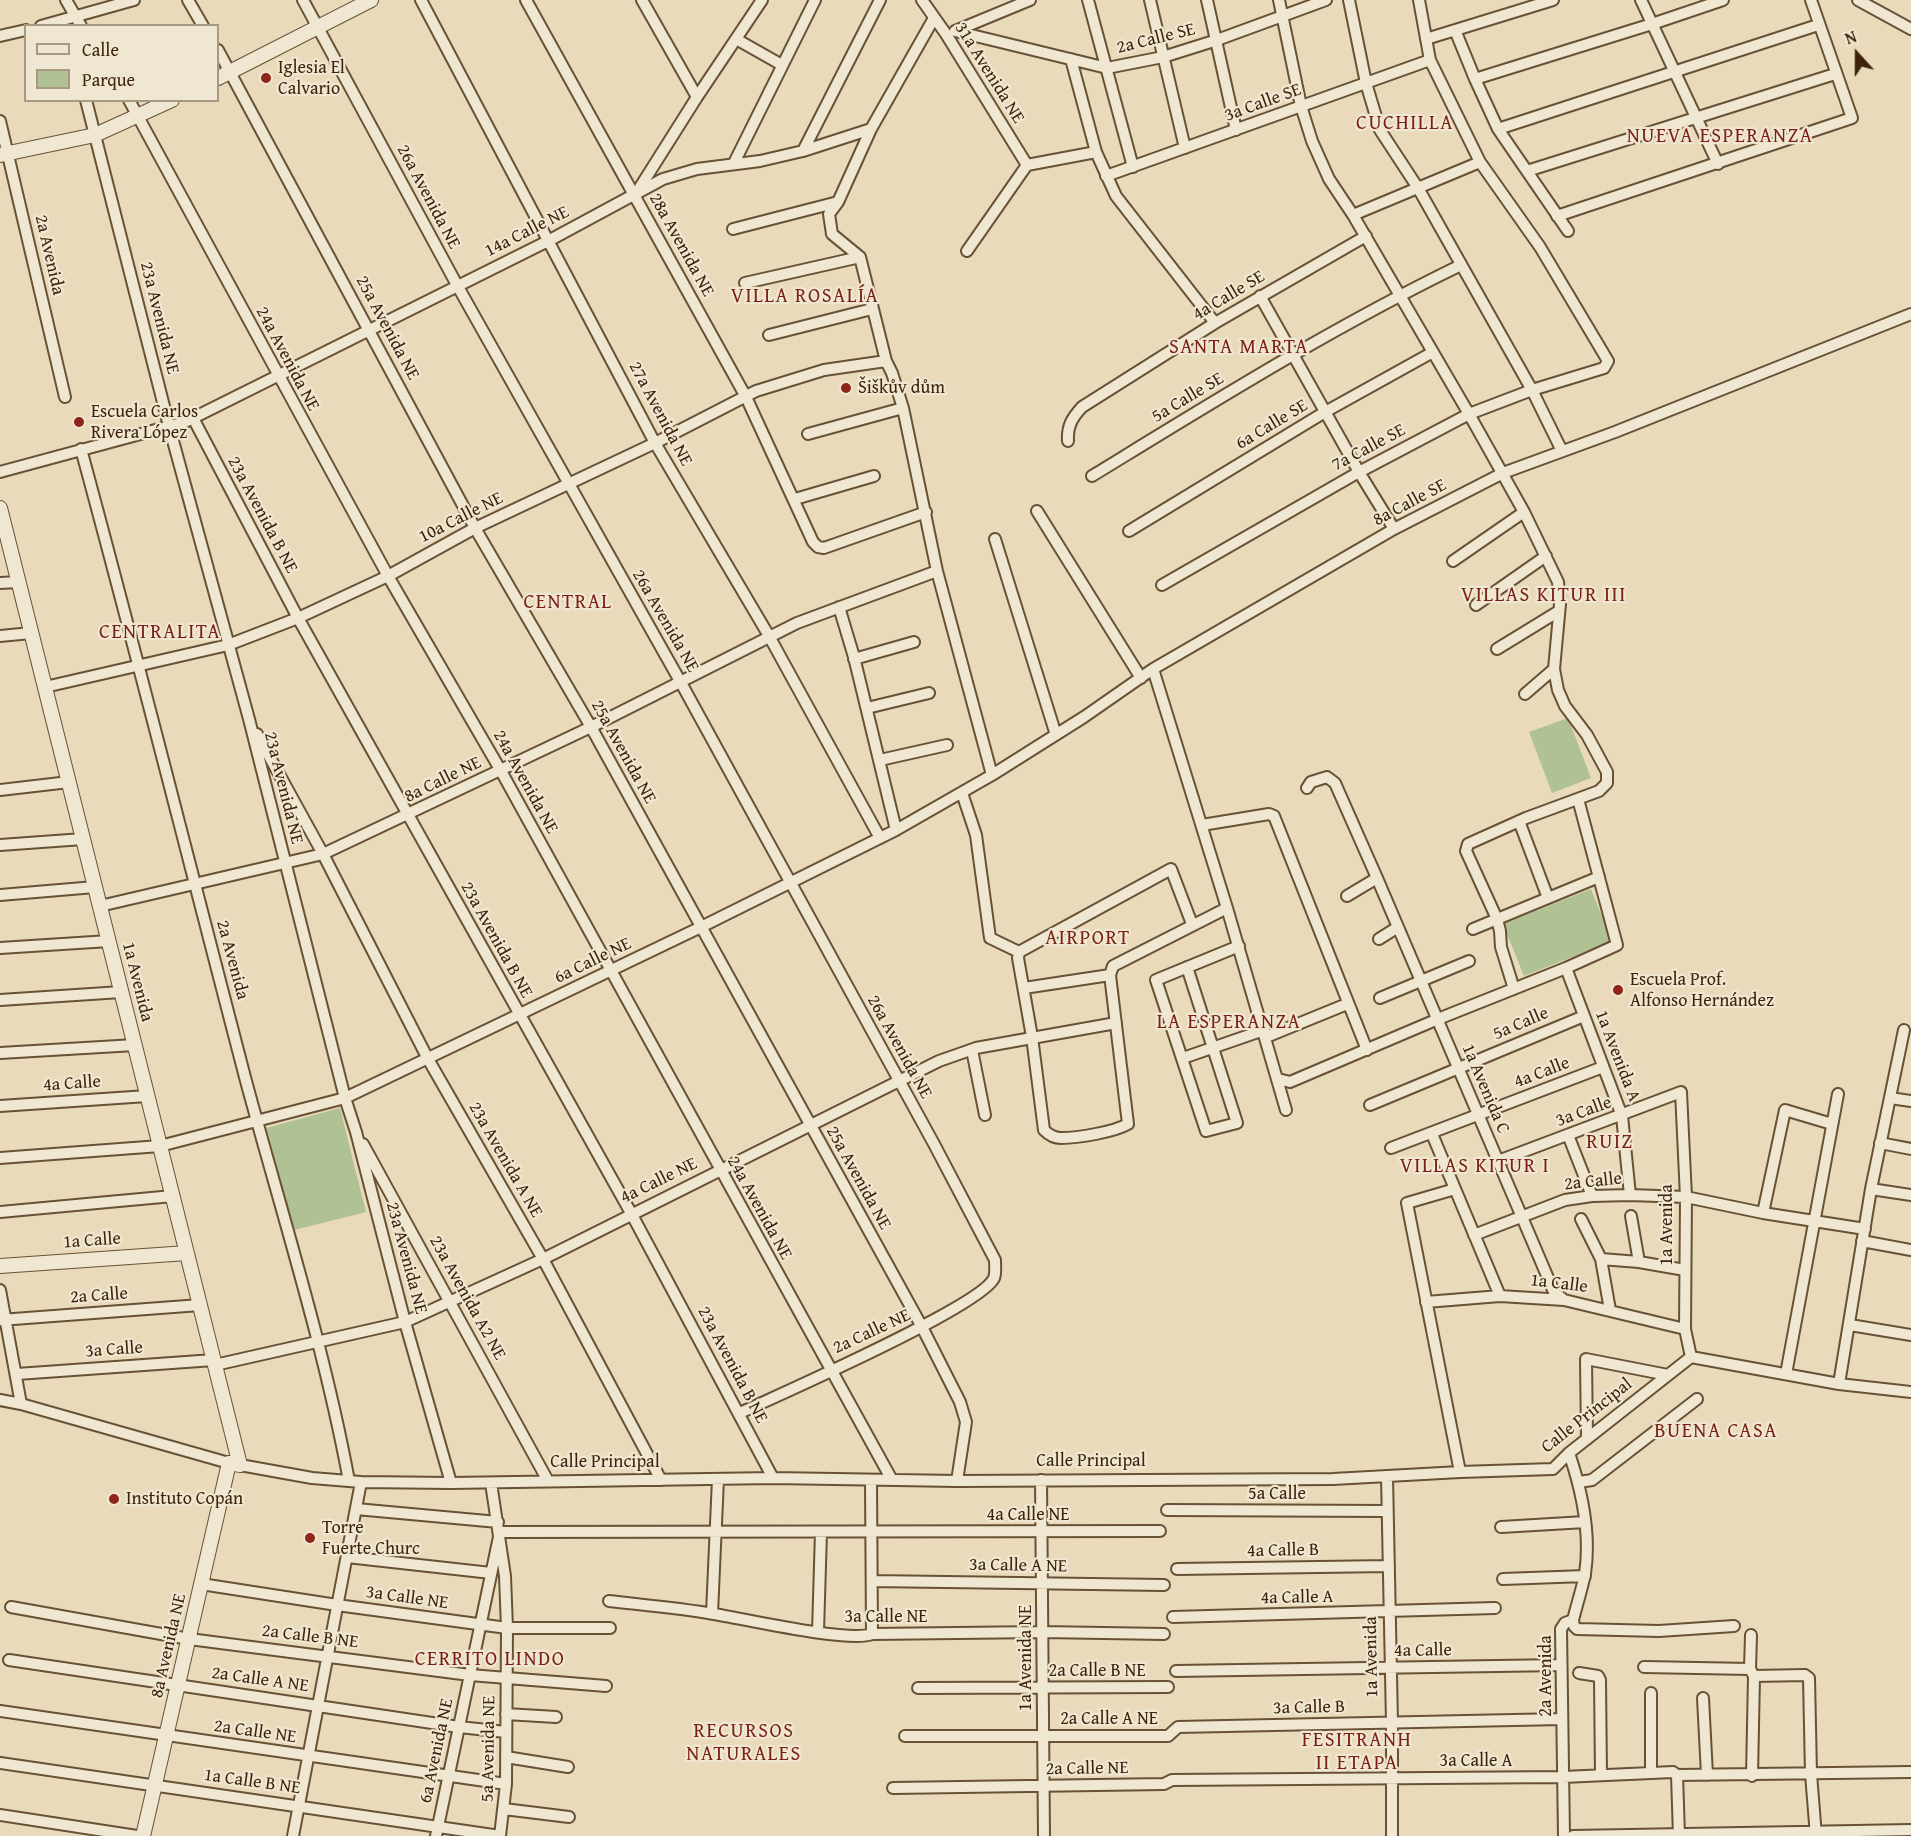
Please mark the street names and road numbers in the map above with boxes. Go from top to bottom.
street label: 31a Avenida NE [949,19,1029,127]
street label: 2a Calle SE [1115,19,1197,59]
street label: 3a Calle SE [1222,79,1304,127]
street label: 26a Avenida NE [391,141,465,253]
street label: 28a Avenida NE [644,190,718,300]
street label: 14a Calle NE [481,202,573,262]
street label: 2a Avenida [29,213,69,297]
street label: 23a Avenida NE [135,260,183,376]
street label: 4a Calle SE [1189,266,1269,326]
street label: 25a Avenida NE [350,272,424,384]
street label: 24a Avenida NE [250,303,324,415]
street label: 27a Avenida NE [623,358,697,470]
street label: 5a Calle SE [1148,368,1228,428]
street label: 6a Calle SE [1232,395,1312,455]
street label: 7a Calle SE [1329,420,1409,476]
street label: 23a Avenida B NE [222,453,302,577]
street label: 8a Calle SE [1370,475,1450,531]
street label: 10a Calle NE [415,488,507,548]
street label: 26a Avenida NE [627,566,703,676]
street label: 25a Avenida NE [586,697,660,807]
street label: 24a Avenida NE [488,727,562,837]
street label: 23a Avenida NE [259,730,307,846]
street label: 8a Calle NE [401,752,485,808]
street label: 23a Avenida B NE [455,878,537,1002]
street label: 2a Avenida [211,918,253,1002]
street label: 6a Calle NE [551,933,635,989]
street label: 1a Avenida [117,940,157,1024]
street label: 26a Avenida NE [862,992,936,1102]
street label: 5a Calle [1490,1003,1552,1045]
street label: 1a Avenida A [1590,1007,1644,1105]
street label: 1a Avenida C [1456,1041,1514,1137]
street label: 4a Calle [1511,1053,1573,1093]
street label: 4a Calle [42,1071,102,1097]
street label: 3a Calle [1553,1092,1615,1132]
street label: 23a Avenida A NE [463,1098,547,1222]
street label: 25a Avenida NE [821,1123,895,1233]
street label: 4a Calle NE [617,1153,701,1209]
street label: 24a Avenida NE [722,1153,796,1263]
street label: 2a Calle [1563,1168,1623,1196]
street label: 1a Avenida [1656,1184,1678,1266]
street label: 23a Avenida NE [381,1200,431,1316]
street label: 1a Calle [62,1228,122,1254]
street label: 23a Avenida A2 NE [424,1232,510,1364]
street label: 1a Calle [1529,1270,1589,1298]
street label: 2a Calle [69,1283,129,1309]
street label: 23a Avenida B NE [692,1303,772,1427]
street label: 2a Calle NE [830,1305,914,1359]
street label: 3a Calle [84,1337,144,1363]
street label: Calle Principal [1537,1374,1637,1458]
street label: Calle Principal [1036,1450,1146,1472]
street label: Calle Principal [550,1451,660,1473]
street label: 5a Calle [1248,1483,1306,1505]
street label: 4a Calle NE [987,1504,1069,1526]
street label: 4a Calle B [1247,1540,1319,1562]
street label: 3a Calle A NE [969,1554,1067,1578]
street label: 3a Calle NE [364,1582,450,1614]
street label: 4a Calle A [1260,1587,1334,1609]
street label: 8a Avenida NE [147,1592,191,1700]
street label: 1a Avenida NE [1015,1605,1037,1711]
street label: 3a Calle NE [845,1606,927,1628]
street label: 1a Avenida [1360,1616,1384,1698]
street label: 2a Calle B NE [261,1620,359,1654]
street label: 2a Avenida [1535,1635,1557,1717]
street label: 4a Calle [1394,1640,1452,1662]
street label: 2a Calle B NE [1049,1660,1145,1682]
street label: 2a Calle A NE [210,1663,310,1697]
street label: 5a Avenida NE [477,1696,501,1802]
street label: 6a Avenida NE [415,1697,459,1805]
street label: 3a Calle B [1273,1697,1345,1719]
street label: 2a Calle A NE [1060,1708,1158,1730]
street label: 2a Calle NE [212,1716,298,1748]
street label: 3a Calle A [1440,1750,1512,1772]
street label: 2a Calle NE [1045,1757,1129,1781]
street label: 1a Calle B NE [202,1765,302,1799]

